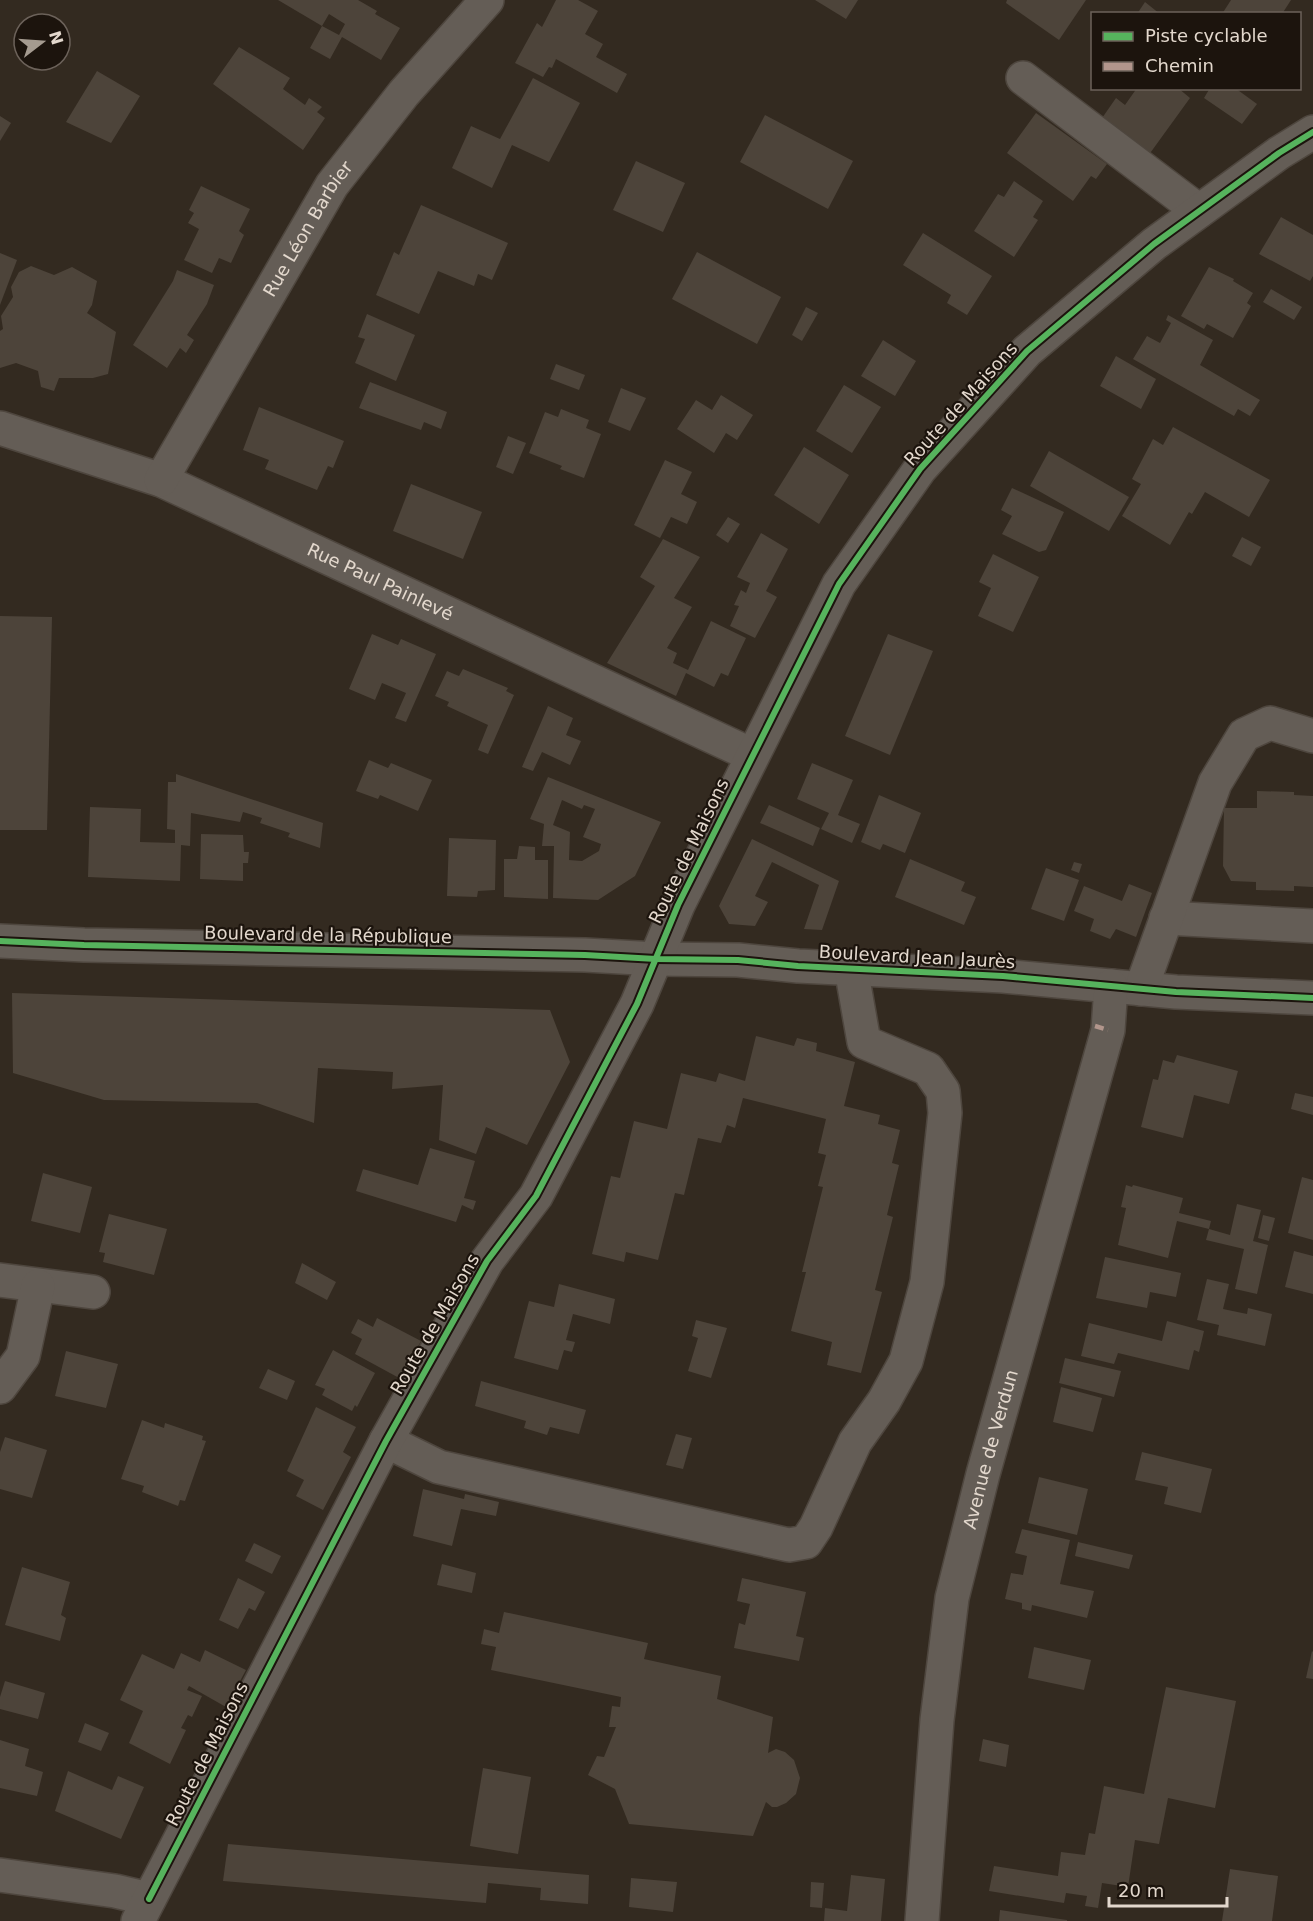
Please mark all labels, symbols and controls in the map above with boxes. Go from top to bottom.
north arrow [12,12,72,72]
legend [1091,12,1301,90]
text: Piste cyclable [1145,25,1268,46]
text: N [45,29,67,47]
text: Chemin [1145,55,1214,76]
street label: Rue Léon Barbier [259,156,357,300]
street label: Route de Maisons [900,338,1022,470]
street label: Rue Paul Painlevé [304,539,457,625]
street label: Route de Maisons [644,775,733,927]
street label: Boulevard de la République [204,922,452,947]
street label: Boulevard Jean Jaurès [818,941,1016,972]
street label: Route de Maisons [386,1250,483,1398]
street label: Avenue de Verdun [959,1367,1022,1531]
street label: Route de Maisons [161,1678,252,1829]
scale bar [1109,1870,1228,1908]
text: 20 m [1118,1880,1164,1901]

